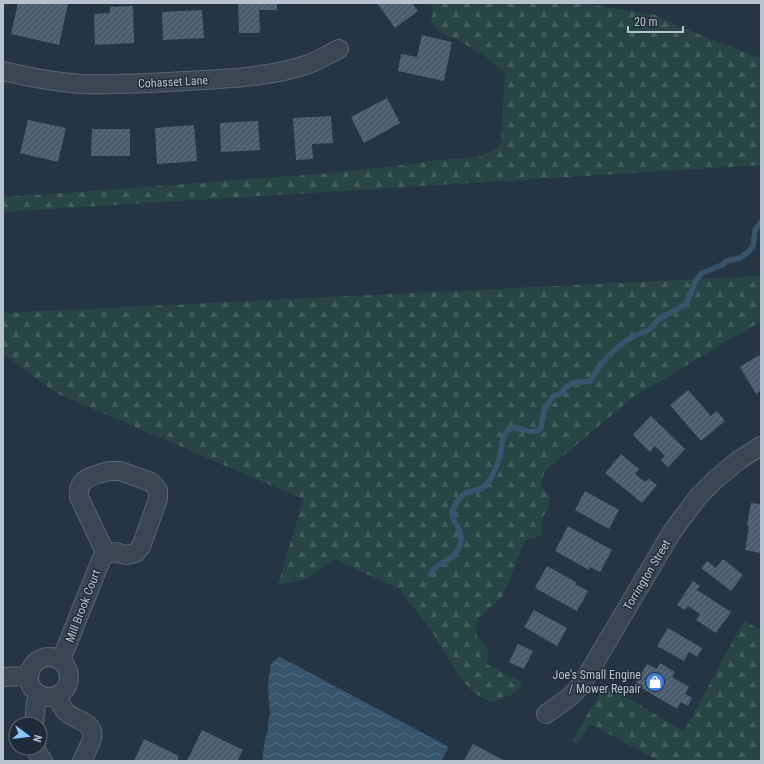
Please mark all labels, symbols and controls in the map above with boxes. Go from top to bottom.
scale bar [628,8,683,34]
text: 20 m [634,15,658,29]
street label: Cohasset Lane [138,73,209,91]
street label: Torrington Street [620,537,674,613]
street label: Mill Brook Court [63,567,103,644]
place label: Joe's Small Engine / Mower Repair [553,668,641,696]
shop icon: Joe's Small Engine / Mower Repair [644,671,666,693]
north arrow [8,716,48,756]
text: N [30,734,44,744]

